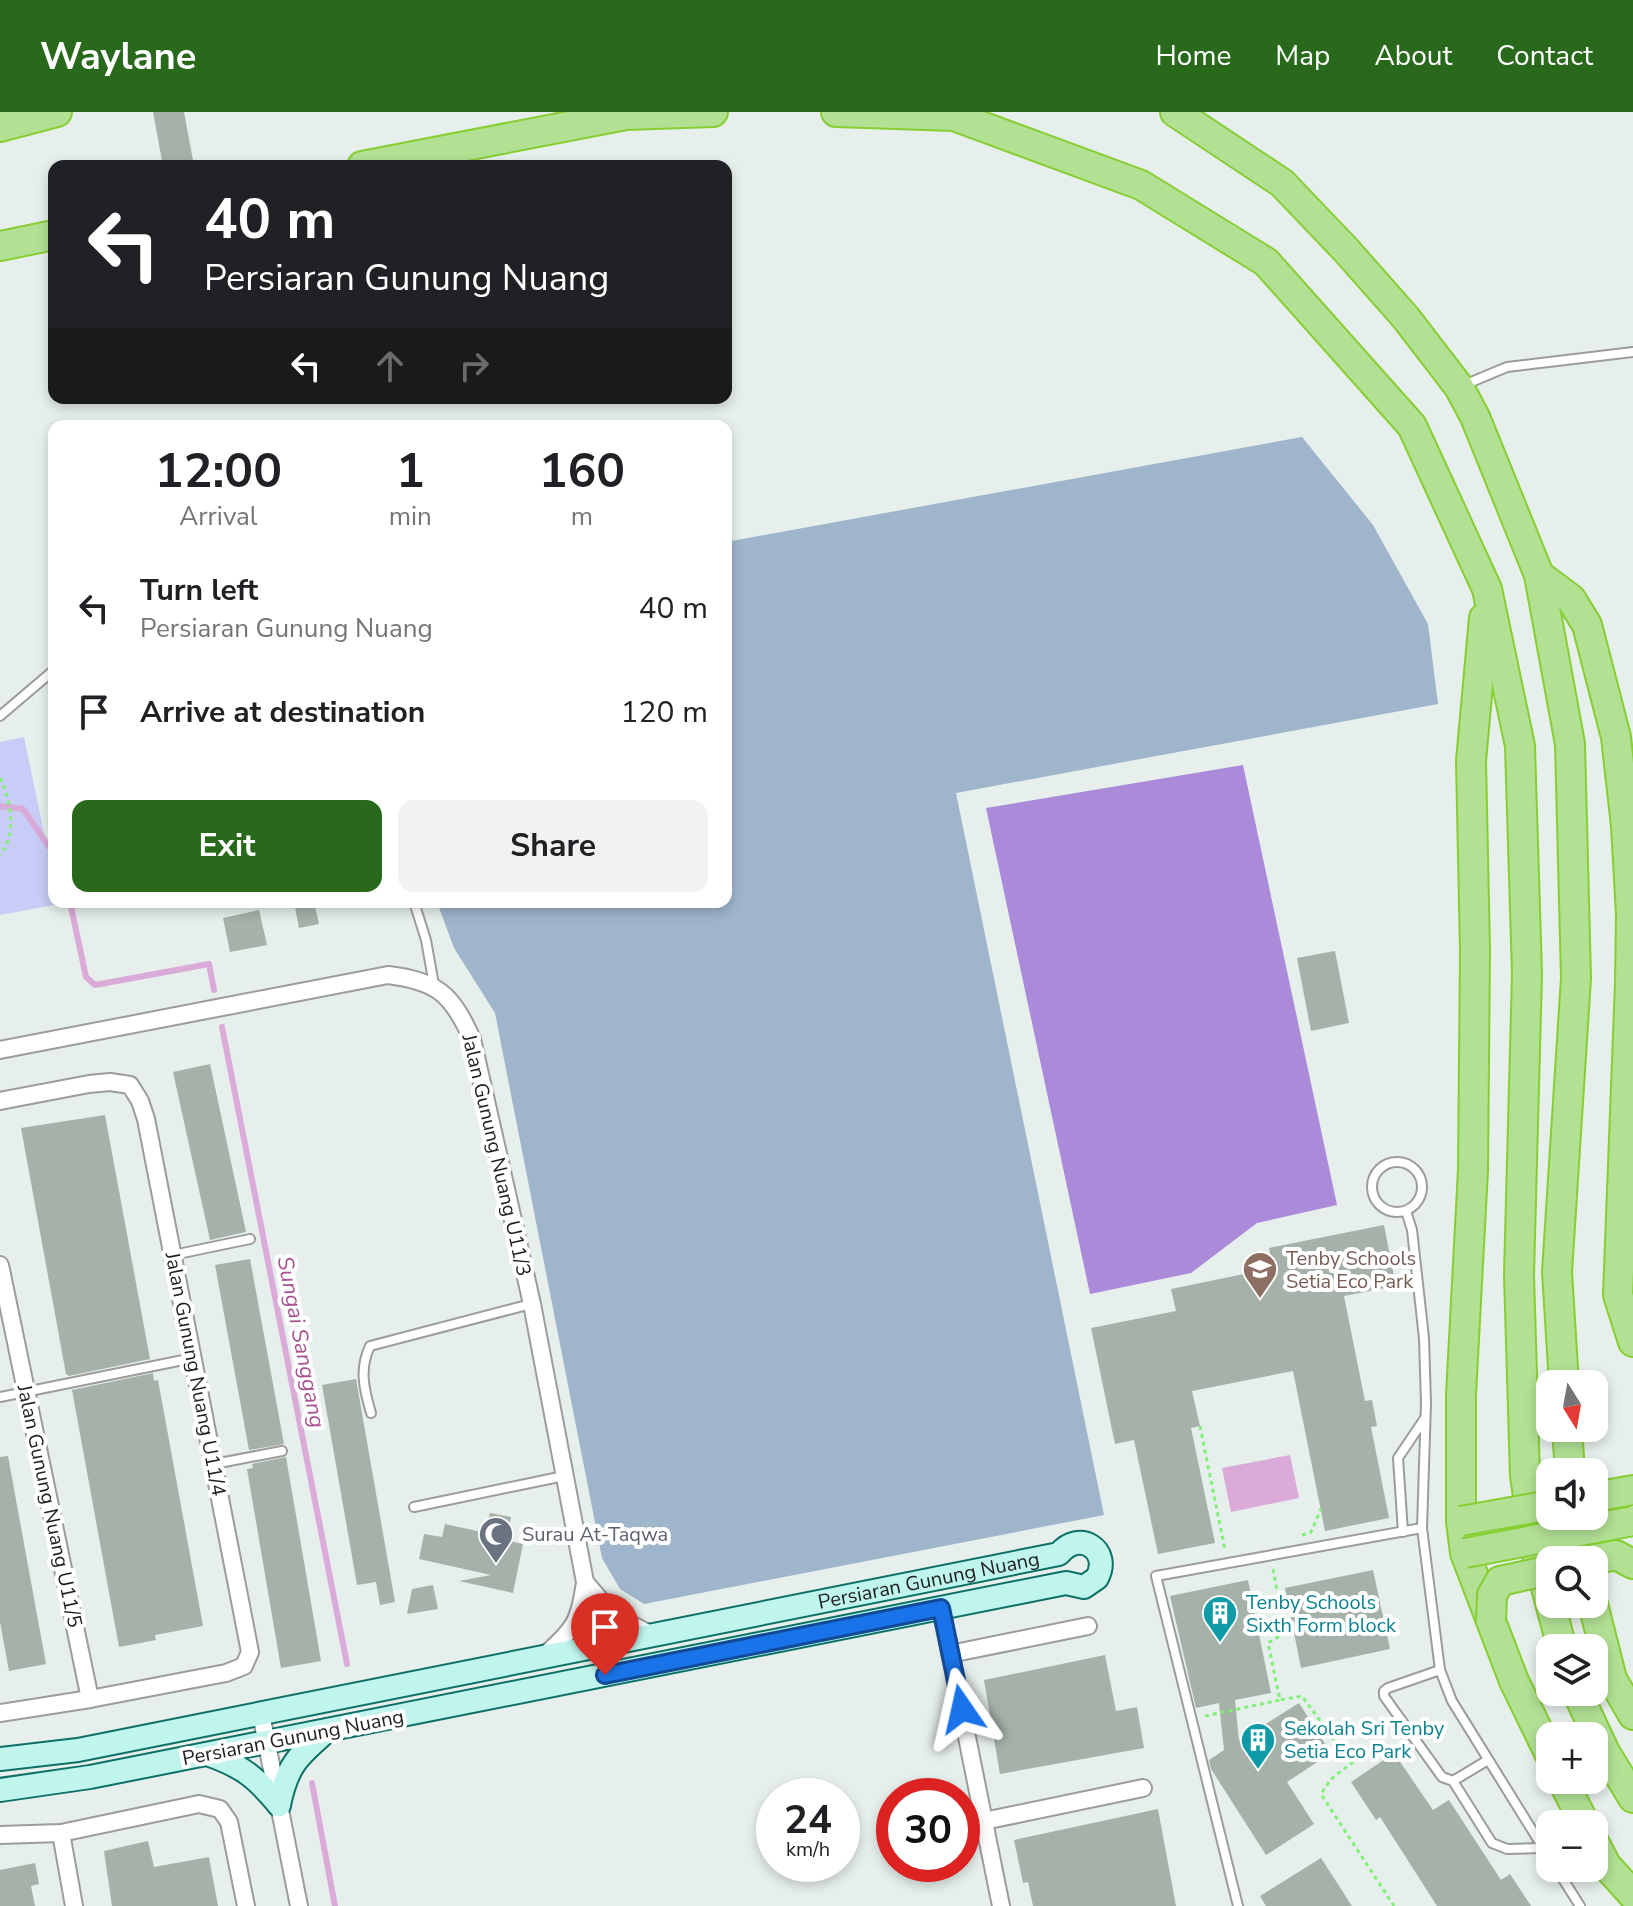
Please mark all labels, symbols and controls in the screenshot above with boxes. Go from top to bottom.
text: Waylane [40,31,196,82]
text: Home [1156,37,1231,75]
text: Map [1275,37,1330,75]
text: About [1374,37,1452,75]
text: Contact [1496,37,1593,75]
text: 40 m [204,181,335,258]
icon: left [72,192,176,296]
text: Persiaran Gunung Nuang [204,254,609,303]
icon: left [284,344,328,388]
icon: ahead [368,344,412,388]
icon: right [452,344,496,388]
text: 12:00 [155,438,282,504]
text: 1 [396,438,425,504]
text: 160 [539,438,625,504]
text: Arrival [179,499,258,534]
text: min [389,499,432,534]
text: m [571,499,593,534]
text: Turn left [140,570,258,611]
icon: left [72,586,116,630]
text: 40 m [639,588,708,629]
text: Persiaran Gunung Nuang [140,611,433,646]
icon: arrive [72,690,116,734]
text: Arrive at destination [140,692,425,733]
text: 120 m [621,692,708,733]
button: Exit [72,800,382,892]
button: Share [398,800,708,892]
street label: Jalan Gunung Nuang U11/3 [455,1030,538,1279]
place label: Tenby Schools Setia Eco Park [1286,1245,1416,1295]
street label: Jalan Gunung Nuang U11/4 [158,1249,232,1498]
school or university icon: Tenby Schools Setia Eco Park [1241,1250,1279,1300]
water label: Sungai Sanggang [270,1254,332,1431]
north arrow [1536,1370,1608,1442]
map controls [1536,1370,1608,1882]
street label: Jalan Gunung Nuang U11/5 [10,1381,88,1630]
button: sound [1536,1458,1608,1530]
mosque icon: Surau At-Taqwa [477,1515,515,1565]
place label: Surau At-Taqwa [522,1521,668,1548]
street label: Persiaran Gunung Nuang [816,1545,1042,1616]
button: search [1536,1546,1608,1618]
place label: Tenby Schools Sixth Form block [1246,1589,1397,1639]
pin [571,1593,639,1675]
building icon: Tenby Schools Sixth Form block [1201,1594,1239,1644]
icon: arrive [583,1605,627,1649]
button: layers [1536,1634,1608,1706]
position arrow [920,1667,1004,1751]
street label: Persiaran Gunung Nuang [180,1703,406,1772]
place label: Sekolah Sri Tenby Setia Eco Park [1284,1715,1445,1765]
building icon: Sekolah Sri Tenby Setia Eco Park [1239,1721,1277,1771]
button: + [1536,1722,1608,1794]
speed limit sign: 30 [876,1778,980,1882]
text: 24 [784,1793,832,1847]
button: − [1536,1810,1608,1882]
text: km/h [786,1836,830,1863]

